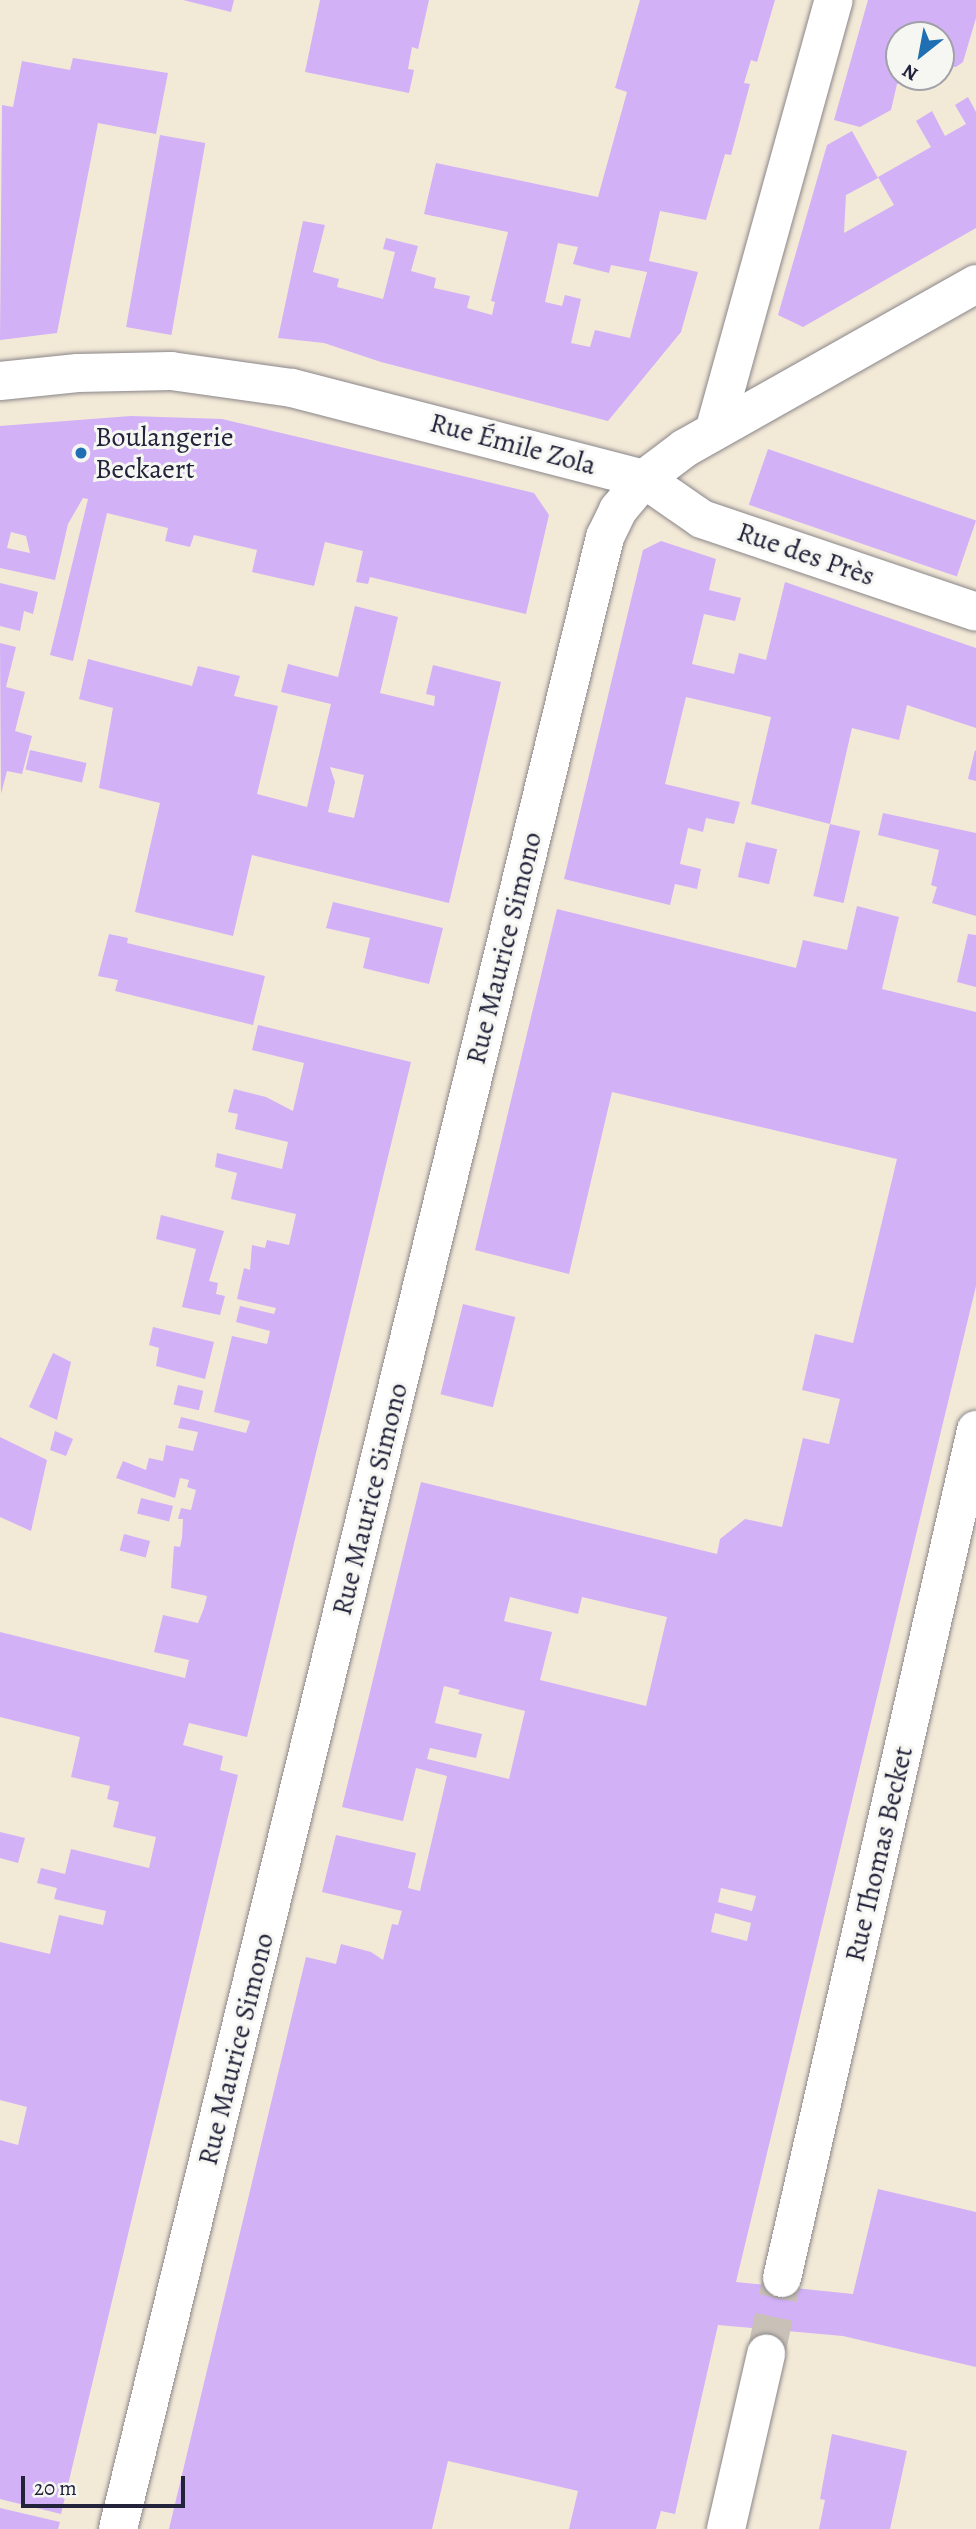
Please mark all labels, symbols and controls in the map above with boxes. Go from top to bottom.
north arrow [885,21,955,91]
text: N [898,58,923,87]
street label: Rue Émile Zola [426,406,600,482]
place label: Boulangerie Beckaert [95,420,233,486]
marker: Boulangerie Beckaert [73,445,89,461]
street label: Rue des Près [733,515,879,593]
street label: Rue Maurice Simono [459,828,549,1068]
street label: Rue Maurice Simono [325,1379,415,1619]
street label: Rue Thomas Becket [838,1743,920,1965]
street label: Rue Maurice Simono [191,1929,281,2169]
scale bar [24,2462,189,2506]
text: 20 m [34,2474,77,2502]

